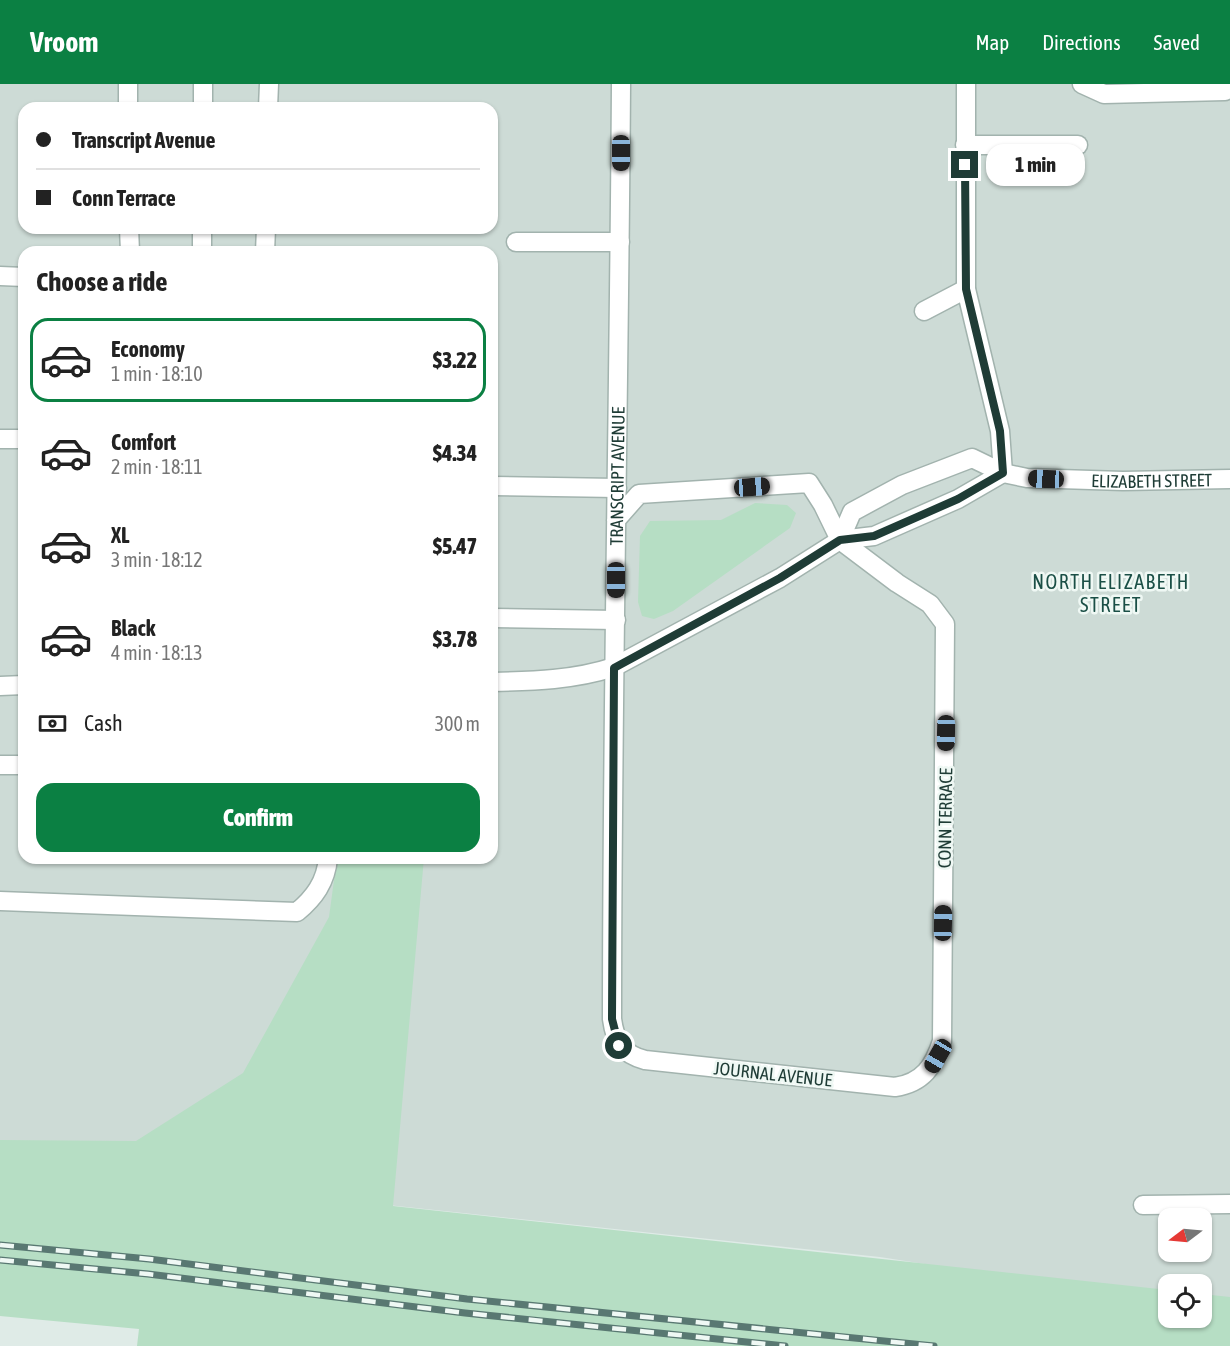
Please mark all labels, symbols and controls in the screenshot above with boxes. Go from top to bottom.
text: Vroom [30,26,98,58]
text: Map [975,30,1009,54]
text: Directions [1042,30,1121,54]
text: Saved [1154,30,1200,54]
text: Transcript Avenue [72,127,215,153]
car [612,135,630,171]
callout: 1 min [986,144,1085,186]
route end [951,151,978,178]
text: 1 min [1015,153,1056,176]
text: Conn Terrace [72,185,176,211]
text: Choose a ride [36,266,168,297]
icon: car [39,333,93,387]
text: Economy [111,336,185,362]
text: $3.22 [433,347,477,373]
text: 1 min · 18:10 [111,362,203,385]
street label: TRANSCRIPT AVENUE [605,406,628,546]
icon: car [39,426,93,480]
text: Comfort [111,429,176,455]
text: $4.34 [433,440,477,466]
text: 2 min · 18:11 [111,455,203,478]
car [1028,469,1064,489]
street label: ELIZABETH STREET [1091,469,1212,492]
car [733,477,771,497]
icon: car [39,519,93,573]
text: XL [111,522,129,548]
text: $5.47 [433,533,477,559]
text: 3 min · 18:12 [111,548,203,571]
car [607,562,625,598]
district label: NORTH ELIZABETH STREET [1032,570,1190,616]
icon: car [39,612,93,666]
text: Black [111,615,155,641]
text: $3.78 [433,626,477,652]
text: 4 min · 18:13 [111,641,203,664]
icon: cash [36,707,69,740]
text: Cash [84,710,123,736]
text: 300 m [435,712,480,735]
car [937,715,955,751]
street label: CONN TERRACE [934,767,956,868]
button: Confirm [36,783,480,852]
car [934,905,952,941]
route start [605,1032,632,1059]
car [921,1036,955,1076]
street label: JOURNAL AVENUE [713,1057,833,1091]
north arrow [1158,1208,1212,1262]
map controls [1158,1208,1212,1328]
button: locate [1158,1274,1212,1328]

